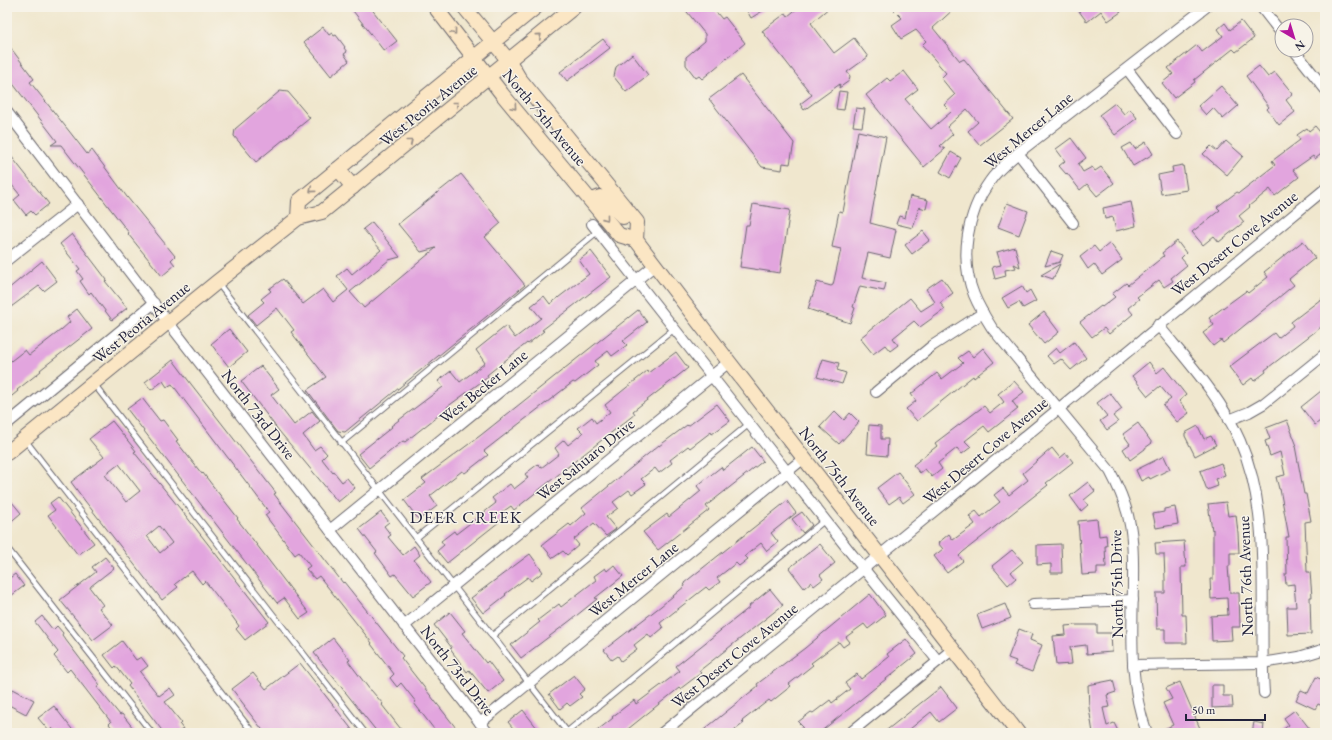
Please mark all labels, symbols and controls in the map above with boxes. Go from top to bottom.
north arrow [1274,18,1314,58]
one-way arrow [450,28,457,35]
one-way arrow [534,33,541,40]
text: N [1292,38,1308,54]
street label: West Peoria Avenue [375,60,481,151]
street label: North 75th Avenue [498,65,591,170]
street label: West Mercer Lane [980,87,1077,174]
one-way arrow [451,101,459,108]
one-way arrow [509,102,516,110]
one-way arrow [405,139,412,146]
one-way arrow [310,186,317,193]
street label: West Desert Cove Avenue [1167,186,1302,301]
one-way arrow [601,213,608,220]
street label: West Peoria Avenue [88,277,194,368]
street label: West Becker Lane [435,344,532,428]
street label: North 73rd Drive [217,365,300,464]
street label: West Desert Cove Avenue [918,392,1052,509]
street label: West Sahuaro Drive [532,413,639,505]
street label: North 75th Avenue [794,423,885,530]
district label: DEER CREEK [410,506,522,528]
street label: North 76th Avenue [1233,516,1258,636]
street label: North 75th Drive [1105,530,1128,638]
street label: West Mercer Lane [584,537,683,622]
street label: West Desert Cove Avenue [667,598,802,713]
street label: North 73rd Drive [416,621,499,720]
scale bar [1186,696,1265,722]
text: 50 m [1192,702,1216,718]

